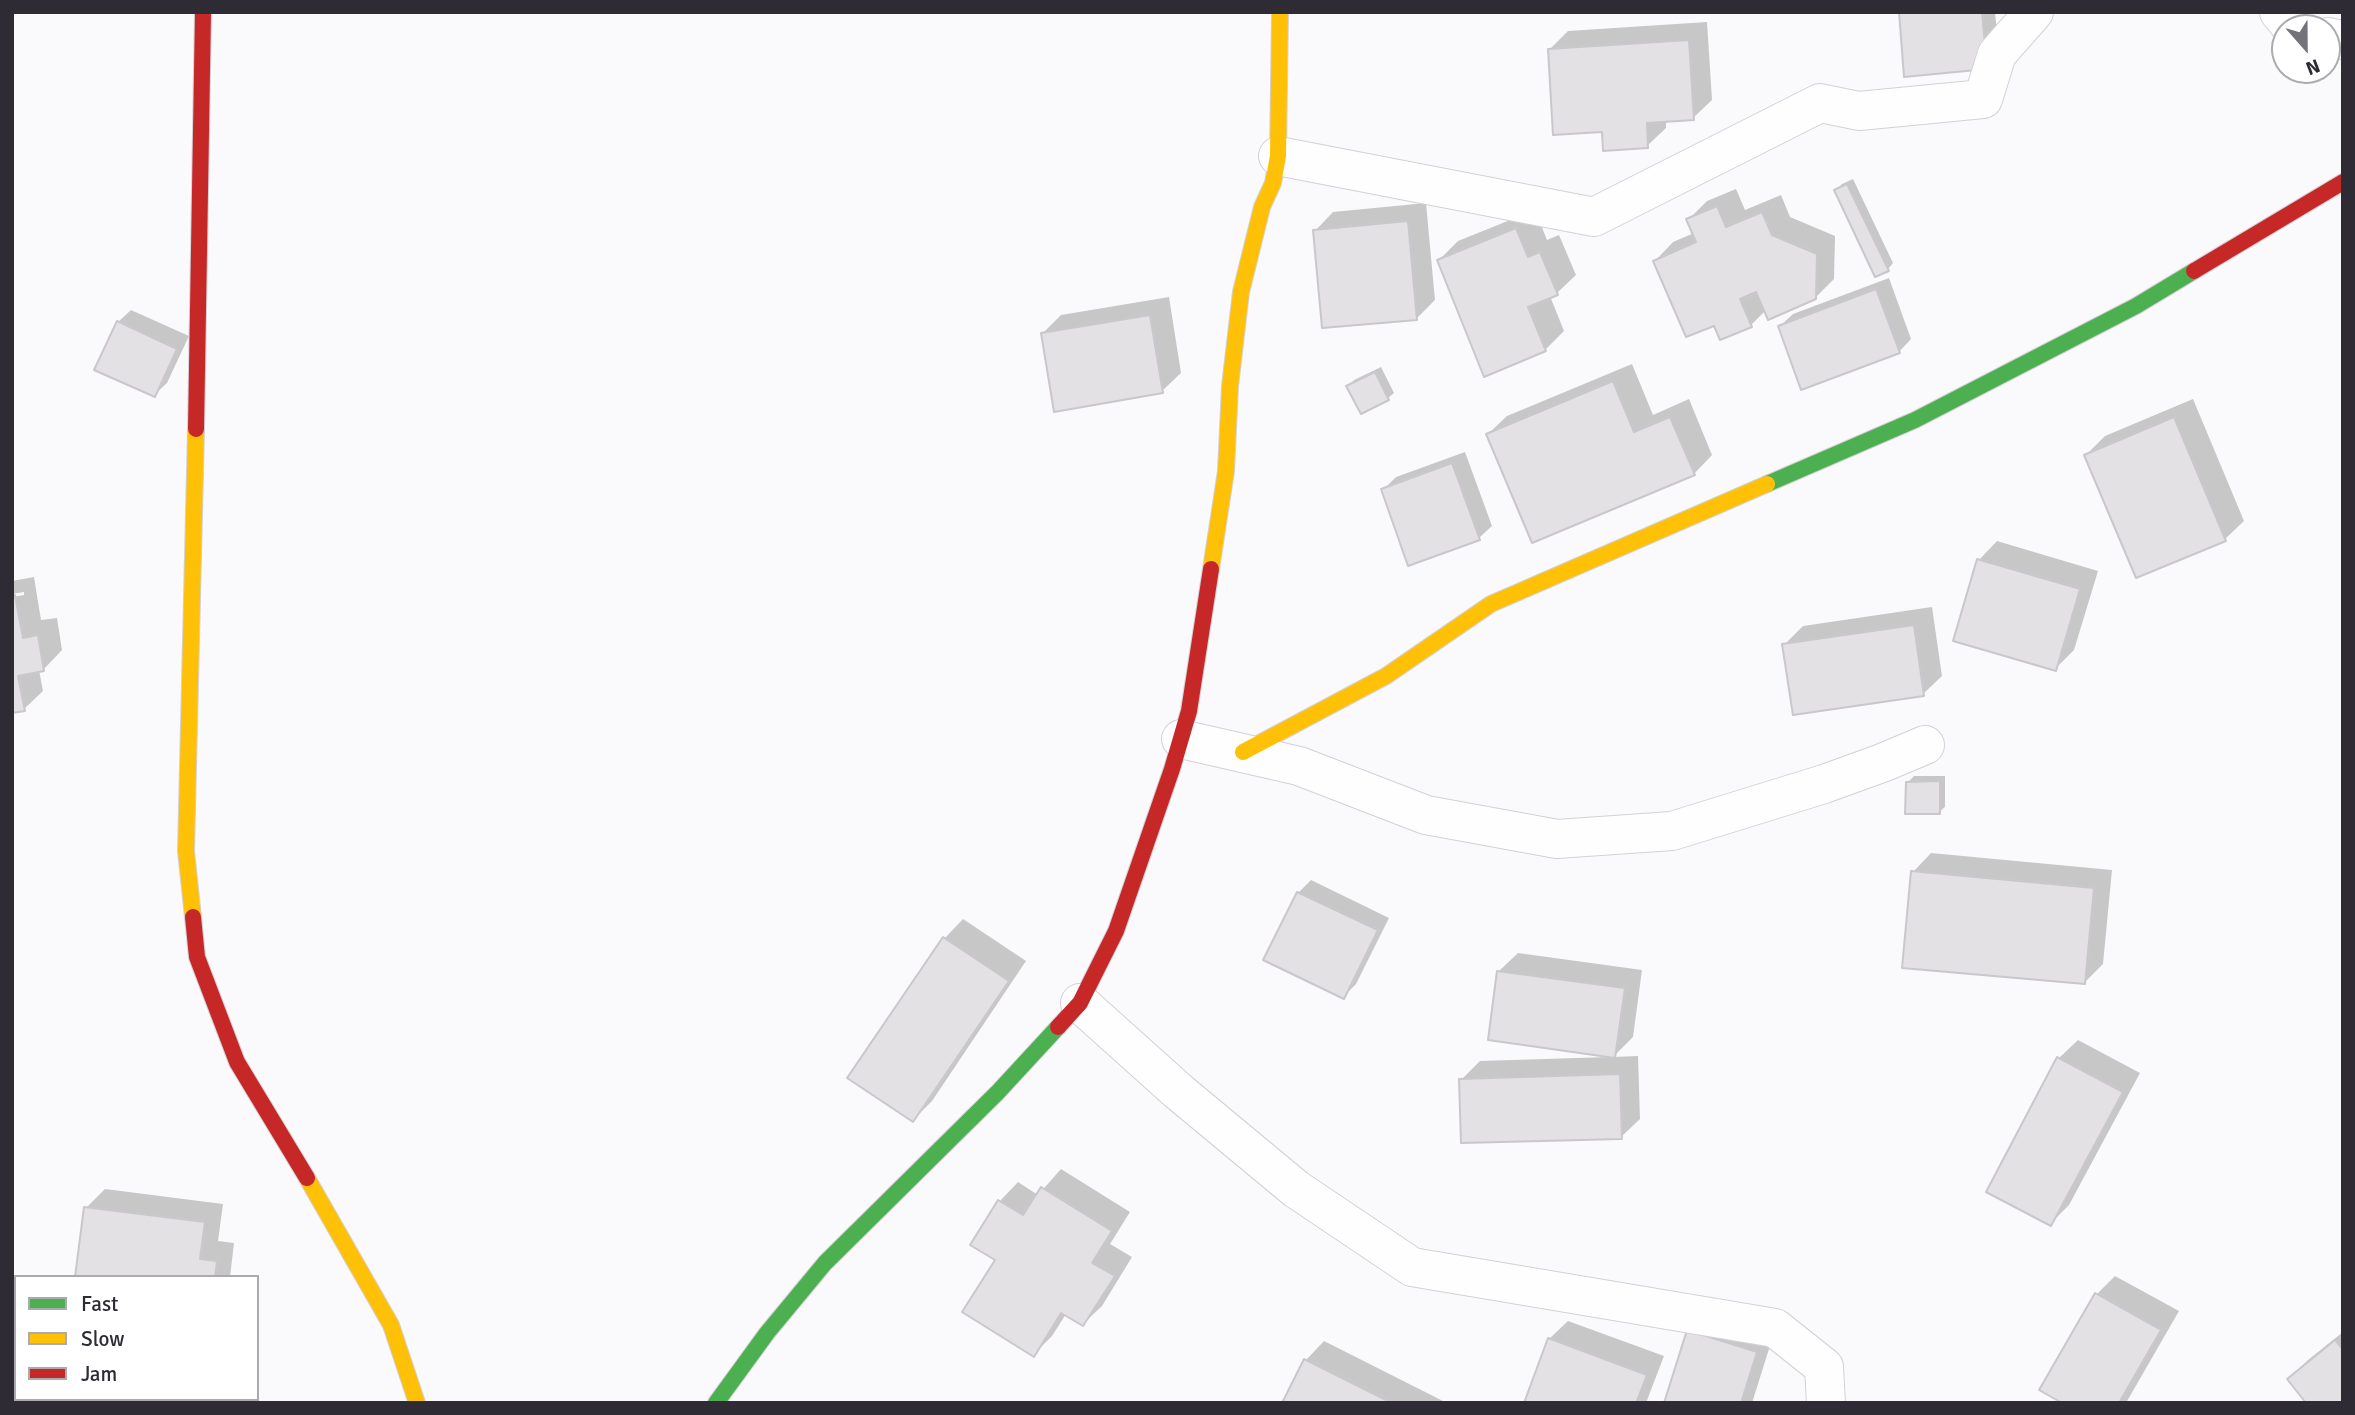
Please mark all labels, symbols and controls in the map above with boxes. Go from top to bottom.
north arrow [2271,14,2341,84]
text: N [2302,53,2323,80]
legend [14,1275,259,1401]
text: Fast [81,1291,118,1317]
text: Slow [81,1326,125,1352]
text: Jam [81,1361,117,1387]

